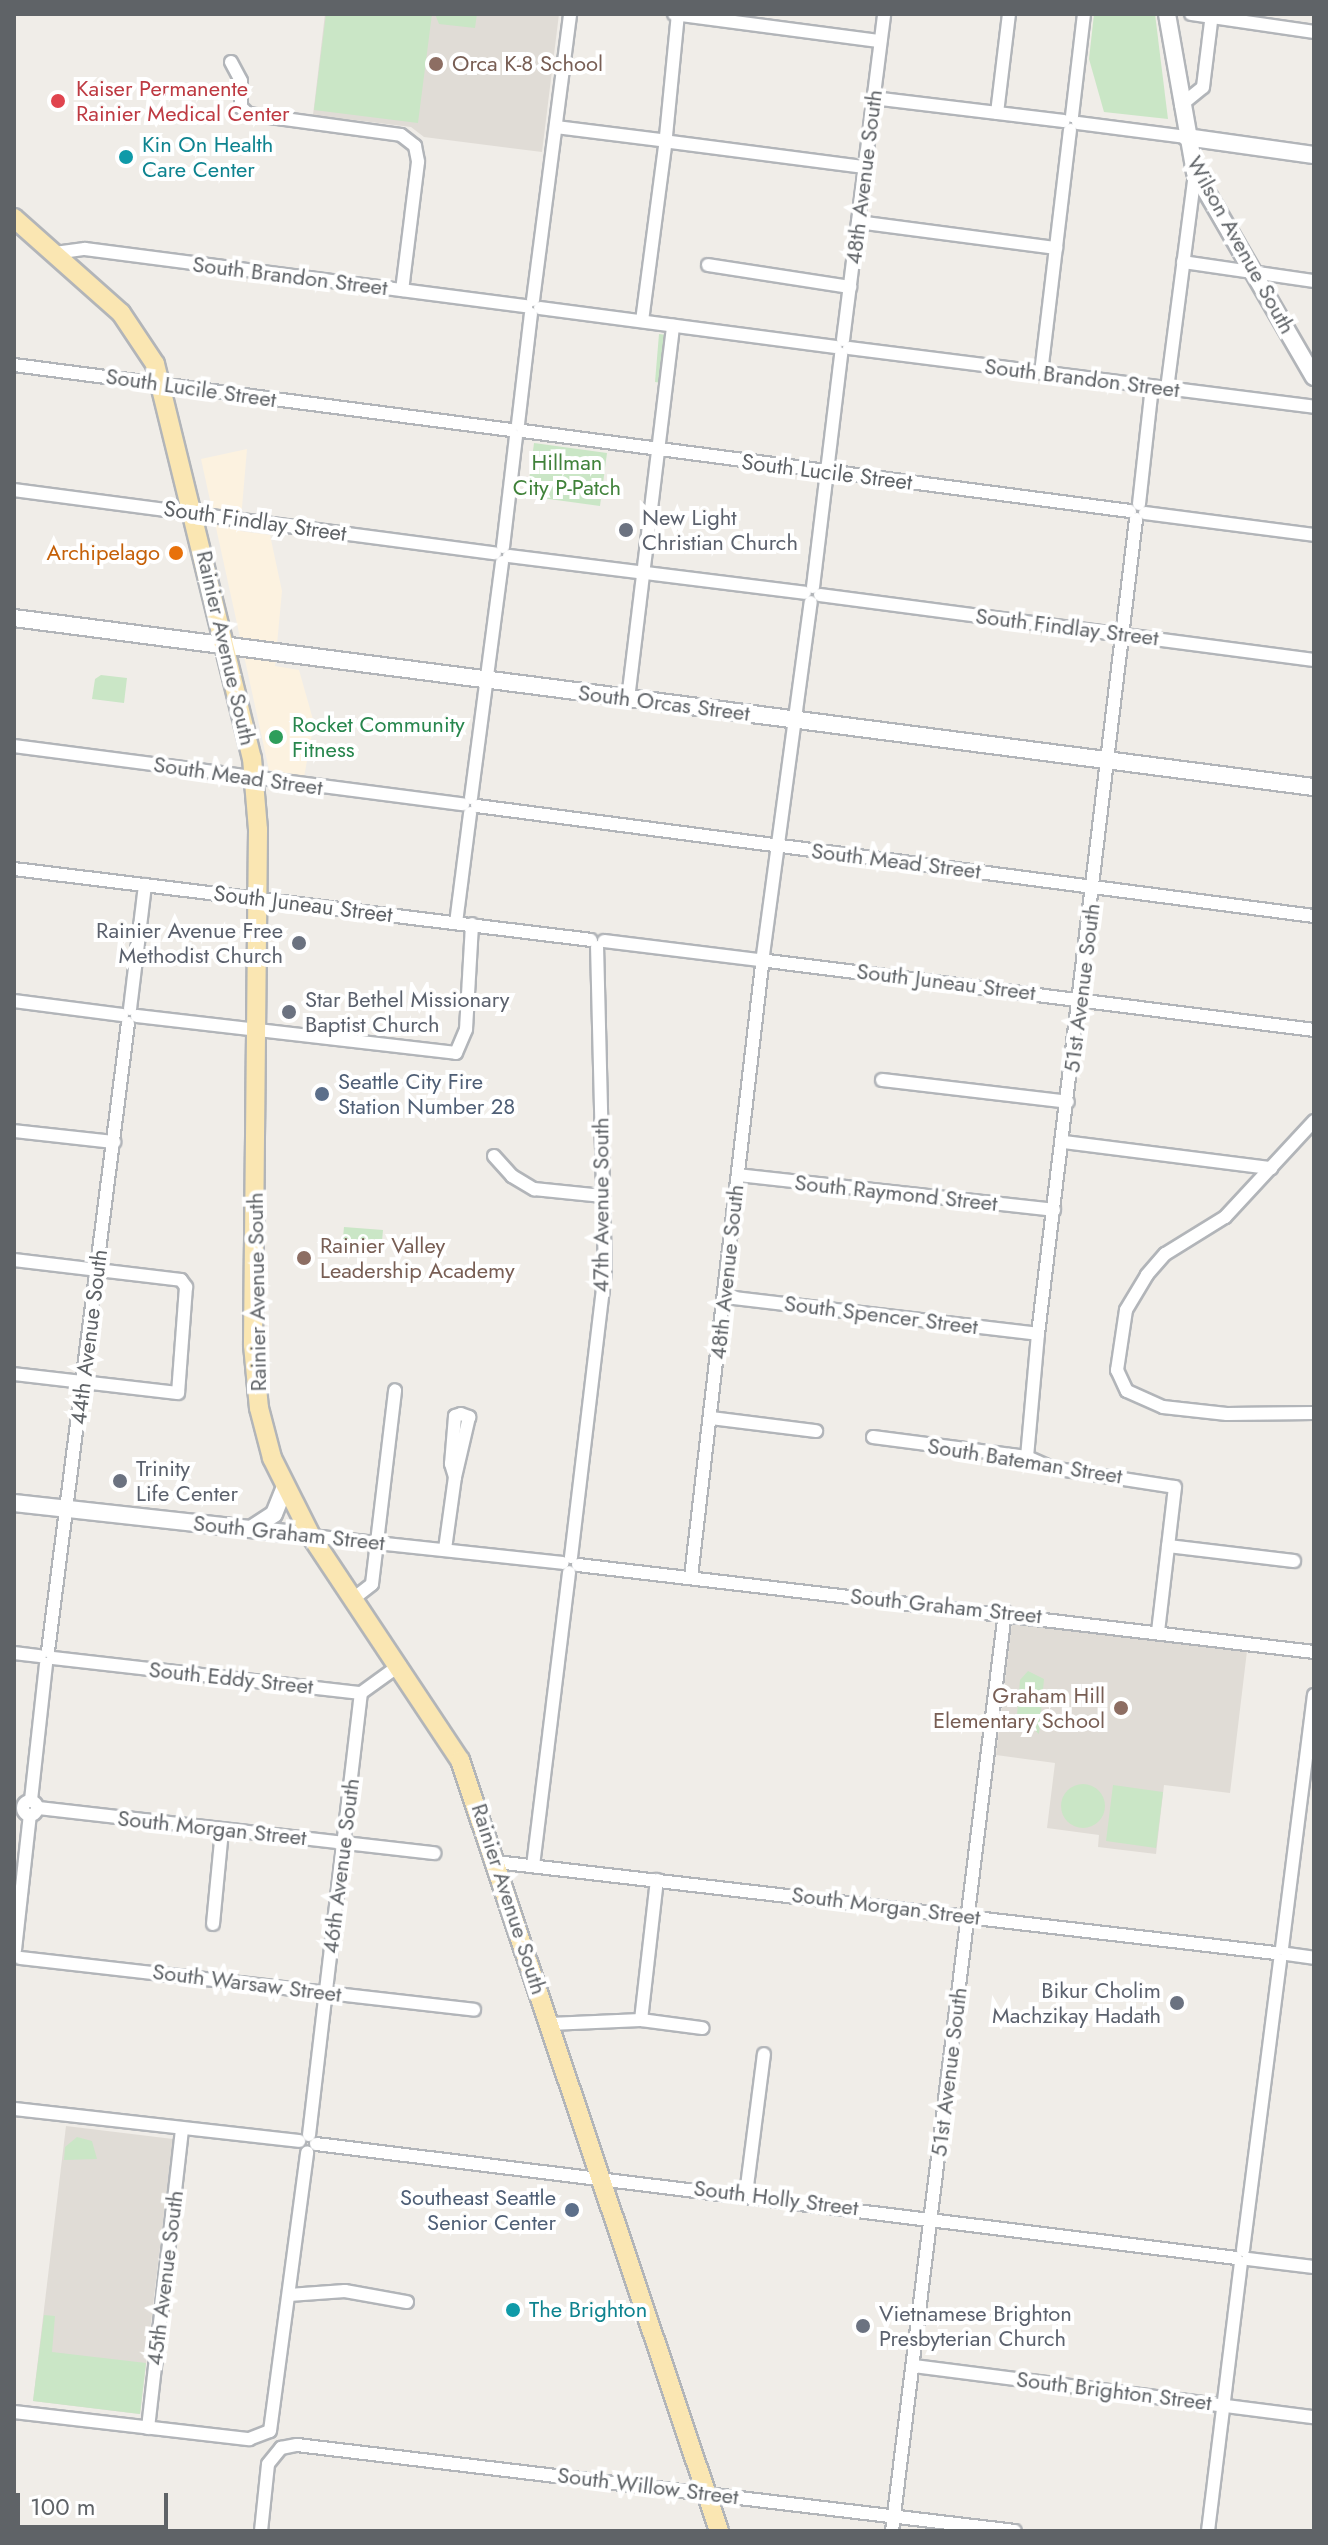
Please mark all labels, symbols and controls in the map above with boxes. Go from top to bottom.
place label: Orca K-8 School [452,51,603,77]
marker: Orca K-8 School [427,55,445,73]
place label: Kaiser Permanente Rainier Medical Center [76,75,290,126]
street label: 48th Avenue South [840,88,888,266]
marker: Kaiser Permanente Rainier Medical Center [47,90,69,112]
place label: Kin On Health Care Center [142,131,273,182]
marker: Kin On Health Care Center [117,148,135,166]
street label: Wilson Avenue South [1181,152,1301,338]
street label: South Brandon Street [191,251,389,301]
street label: South Brandon Street [983,353,1181,403]
street label: South Lucile Street [104,363,278,413]
street label: South Lucile Street [740,448,914,496]
park label: Hillman City P-Patch [513,449,621,500]
street label: South Findlay Street [162,495,348,547]
place label: New Light Christian Church [642,504,798,556]
marker: New Light Christian Church [617,521,635,539]
place label: Archipelago [46,540,160,566]
marker: Archipelago [167,544,185,562]
street label: Rainier Avenue South [191,548,261,748]
street label: South Findlay Street [974,603,1160,651]
street label: South Orcas Street [577,679,751,727]
place label: Rocket Community Fitness [292,711,465,762]
marker: Rocket Community Fitness [267,728,285,746]
street label: South Mead Street [152,751,324,801]
street label: South Mead Street [810,838,982,884]
street label: South Juneau Street [212,880,394,928]
street label: 51st Avenue South [1059,902,1105,1074]
place label: Rainier Avenue Free Methodist Church [96,917,283,968]
marker: Rainier Avenue Free Methodist Church [290,934,308,952]
street label: South Juneau Street [855,958,1037,1006]
place label: Star Bethel Missionary Baptist Church [305,986,510,1038]
marker: Star Bethel Missionary Baptist Church [280,1003,298,1021]
place label: Seattle City Fire Station Number 28 [338,1068,515,1120]
marker: Seattle City Fire Station Number 28 [313,1085,331,1103]
street label: 47th Avenue South [588,1117,614,1293]
street label: South Raymond Street [793,1169,999,1217]
street label: 48th Avenue South [705,1183,749,1361]
street label: Rainier Avenue South [242,1192,272,1392]
place label: Rainier Valley Leadership Academy [320,1232,515,1284]
street label: 44th Avenue South [65,1248,113,1426]
marker: Rainier Valley Leadership Academy [295,1249,313,1267]
street label: South Spencer Street [783,1290,979,1340]
street label: South Bateman Street [926,1433,1124,1489]
place label: Trinity Life Center [136,1455,238,1506]
marker: Trinity Life Center [111,1472,129,1490]
street label: South Graham Street [192,1510,386,1556]
street label: South Graham Street [849,1583,1043,1629]
street label: South Eddy Street [148,1656,314,1700]
place label: Graham Hill Elementary School [933,1682,1105,1734]
marker: Graham Hill Elementary School [1112,1699,1130,1717]
street label: 46th Avenue South [317,1777,365,1955]
street label: Rainier Avenue South [466,1800,552,1998]
street label: South Morgan Street [116,1805,308,1851]
street label: South Morgan Street [790,1881,982,1931]
street label: South Warsaw Street [151,1958,343,2008]
place label: Bikur Cholim Machzikay Hadath [992,1977,1161,2028]
street label: 51st Avenue South [926,1986,972,2158]
marker: Bikur Cholim Machzikay Hadath [1168,1994,1186,2012]
street label: South Holly Street [692,2175,860,2221]
place label: Southeast Seattle Senior Center [400,2184,556,2236]
street label: 45th Avenue South [141,2189,189,2367]
marker: Southeast Seattle Senior Center [563,2201,581,2219]
place label: The Brighton [529,2297,647,2323]
place label: Vietnamese Brighton Presbyterian Church [879,2300,1072,2352]
marker: The Brighton [504,2301,522,2319]
marker: Vietnamese Brighton Presbyterian Church [854,2317,872,2335]
street label: South Brighton Street [1015,2366,1213,2416]
street label: South Willow Street [556,2462,740,2510]
scale bar [20,2477,172,2527]
text: 100 m [30,2489,96,2524]

